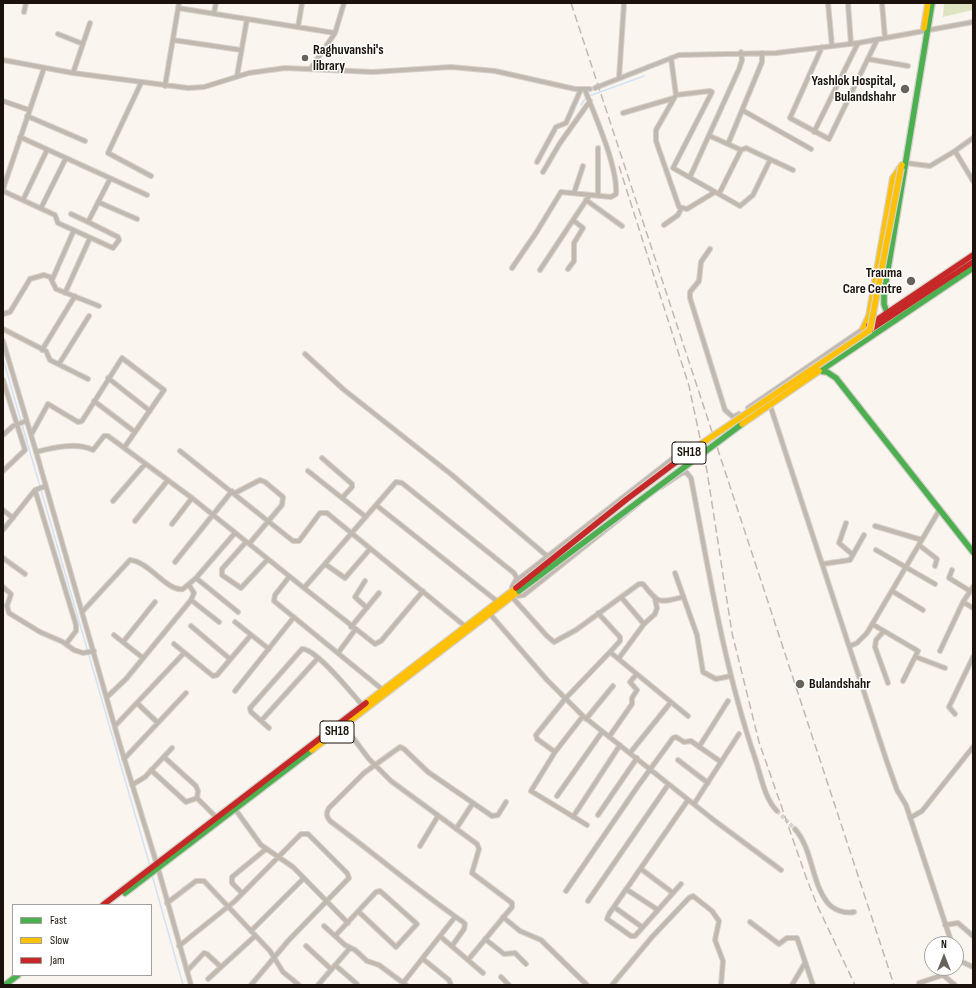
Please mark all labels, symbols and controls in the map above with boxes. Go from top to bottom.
place label: Raghuvanshi's library [313,42,384,74]
marker: Raghuvanshi's library [300,53,310,63]
place label: Yashlok Hospital, Bulandshahr [812,73,896,106]
marker: Yashlok Hospital, Bulandshahr [899,83,911,95]
place label: Trauma Care Centre [843,265,902,298]
marker: Trauma Care Centre [905,275,917,287]
road number: SH18 [672,442,706,464]
place label: Bulandshahr [809,676,871,692]
marker: Bulandshahr [794,678,806,690]
road number: SH18 [320,721,354,743]
legend [12,904,152,976]
text: Fast [50,913,67,928]
text: Slow [50,933,69,948]
north arrow [924,936,964,976]
text: N [941,938,947,951]
text: Jam [50,953,65,968]

